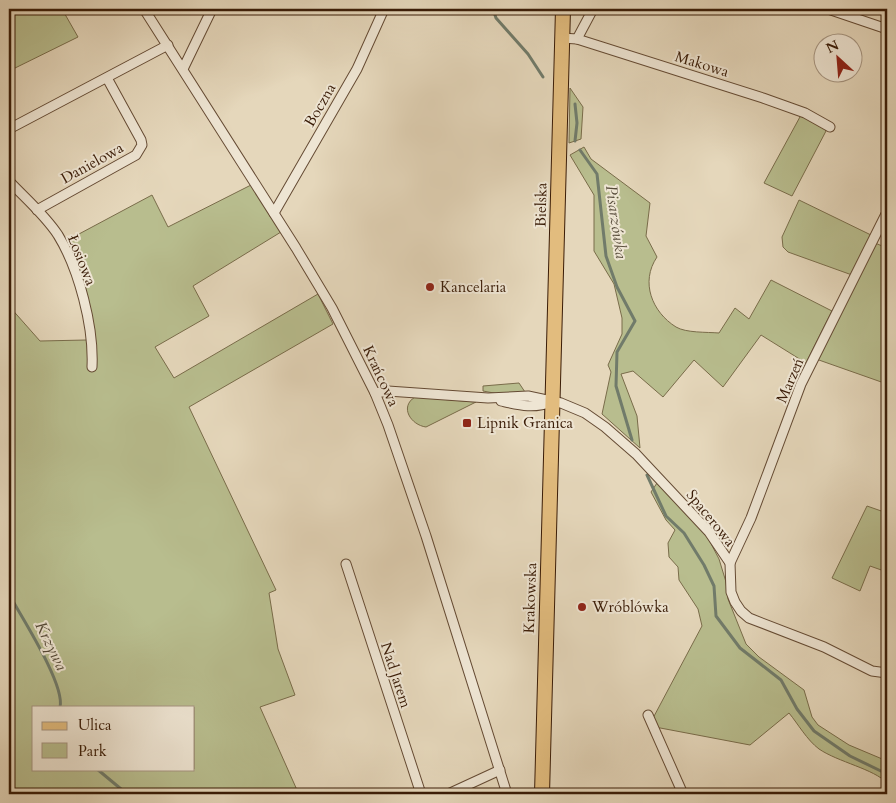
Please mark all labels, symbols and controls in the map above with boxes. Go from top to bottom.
north arrow [814,32,864,82]
text: N [823,36,842,58]
street label: Makowa [673,46,732,82]
street label: Boczna [300,79,341,130]
street label: Danielowa [57,137,127,188]
street label: Bielska [531,182,551,227]
water label: Pisarzówka [600,184,632,260]
street label: Łosiowa [63,232,101,289]
place label: Kancelaria [440,277,507,297]
marker: Kancelaria [424,281,436,293]
street label: Krańcowa [358,342,404,410]
street label: Marzeń [771,354,809,406]
place label: Lipnik Granica [477,413,573,433]
marker: Lipnik Granica [461,417,473,429]
street label: Spacerowa [682,485,740,551]
street label: Krakowska [519,562,541,634]
place label: Wróblówka [591,597,669,617]
marker: Wróblówka [576,601,588,613]
water label: Krzywa [30,618,72,674]
street label: Nad Jarem [376,640,416,711]
legend [32,706,195,770]
text: Ulica [78,715,112,735]
text: Park [78,741,107,761]

